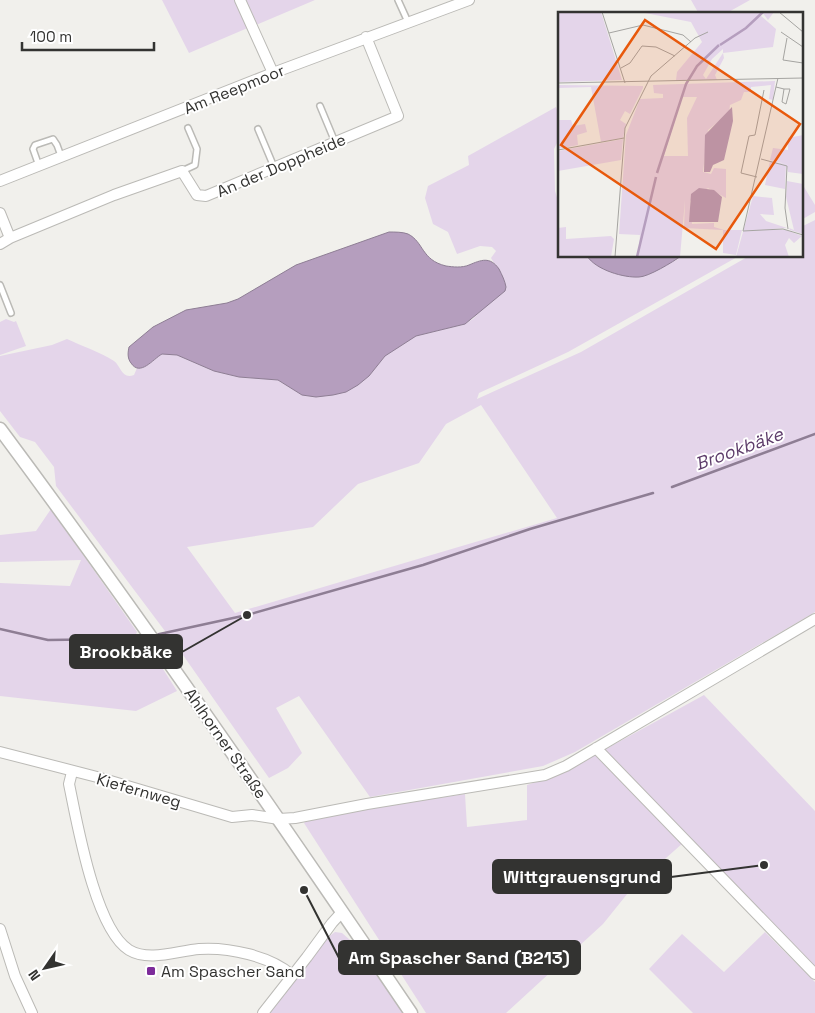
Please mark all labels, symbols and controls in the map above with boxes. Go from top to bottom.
inset map [558,12,802,258]
scale bar [22,20,155,52]
text: 100 m [30,27,72,46]
street label: Am Reepmoor [181,60,288,119]
street label: An der Doppheide [214,129,349,202]
water label: Brookbäke [692,422,787,475]
callout: Brookbäke [70,635,182,668]
text: Brookbäke [80,640,172,663]
street label: Ahlhorner Straße [180,684,272,803]
street label: Kiefernweg [94,768,184,813]
callout: Wittgrauensgrund [493,860,671,893]
text: Wittgrauensgrund [503,865,661,888]
callout: Am Spascher Sand (B213) [339,941,580,974]
north arrow [20,943,70,993]
text: Am Spascher Sand (B213) [348,946,570,969]
place label: Am Spascher Sand [161,961,305,982]
marker: Am Spascher Sand [145,965,157,977]
text: N [24,966,44,984]

